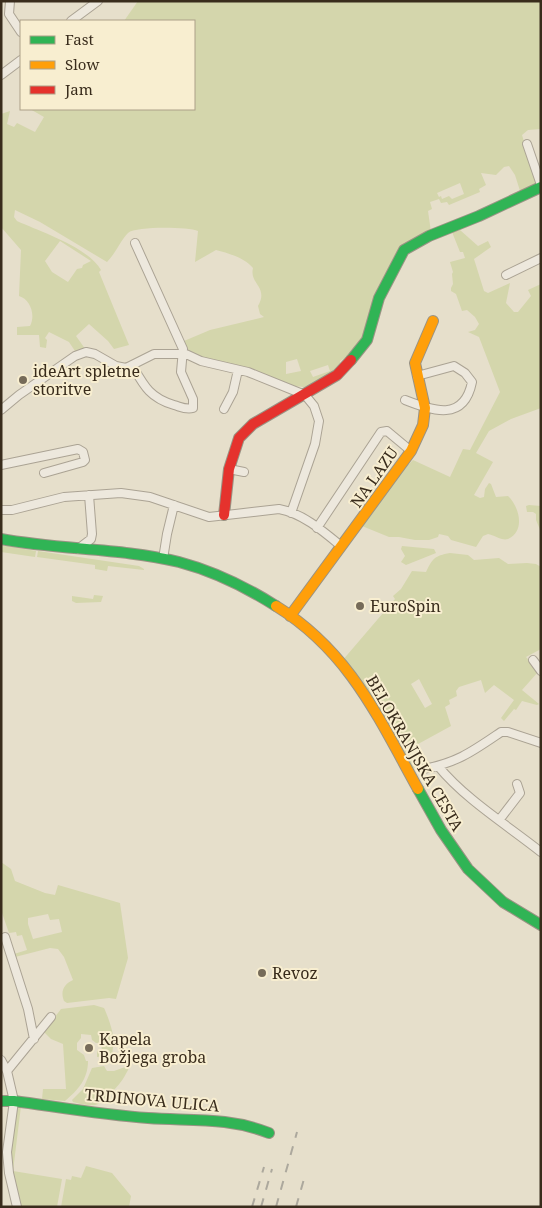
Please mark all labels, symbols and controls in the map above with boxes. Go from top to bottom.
legend [20,20,195,110]
text: Fast [65,29,94,49]
text: Slow [65,54,99,74]
text: Jam [64,79,93,99]
place label: ideArt spletne storitve [33,360,140,400]
marker: ideArt spletne storitve [17,374,29,386]
street label: NA LAZU [345,442,403,512]
place label: EuroSpin [370,595,441,617]
marker: EuroSpin [354,600,366,612]
street label: BELOKRANJSKA CESTA [361,671,469,836]
place label: Revoz [272,962,318,984]
marker: Revoz [256,967,268,979]
place label: Kapela Božjega groba [99,1028,206,1068]
marker: Kapela Božjega groba [83,1042,95,1054]
street label: TRDINOVA ULICA [84,1083,221,1117]

